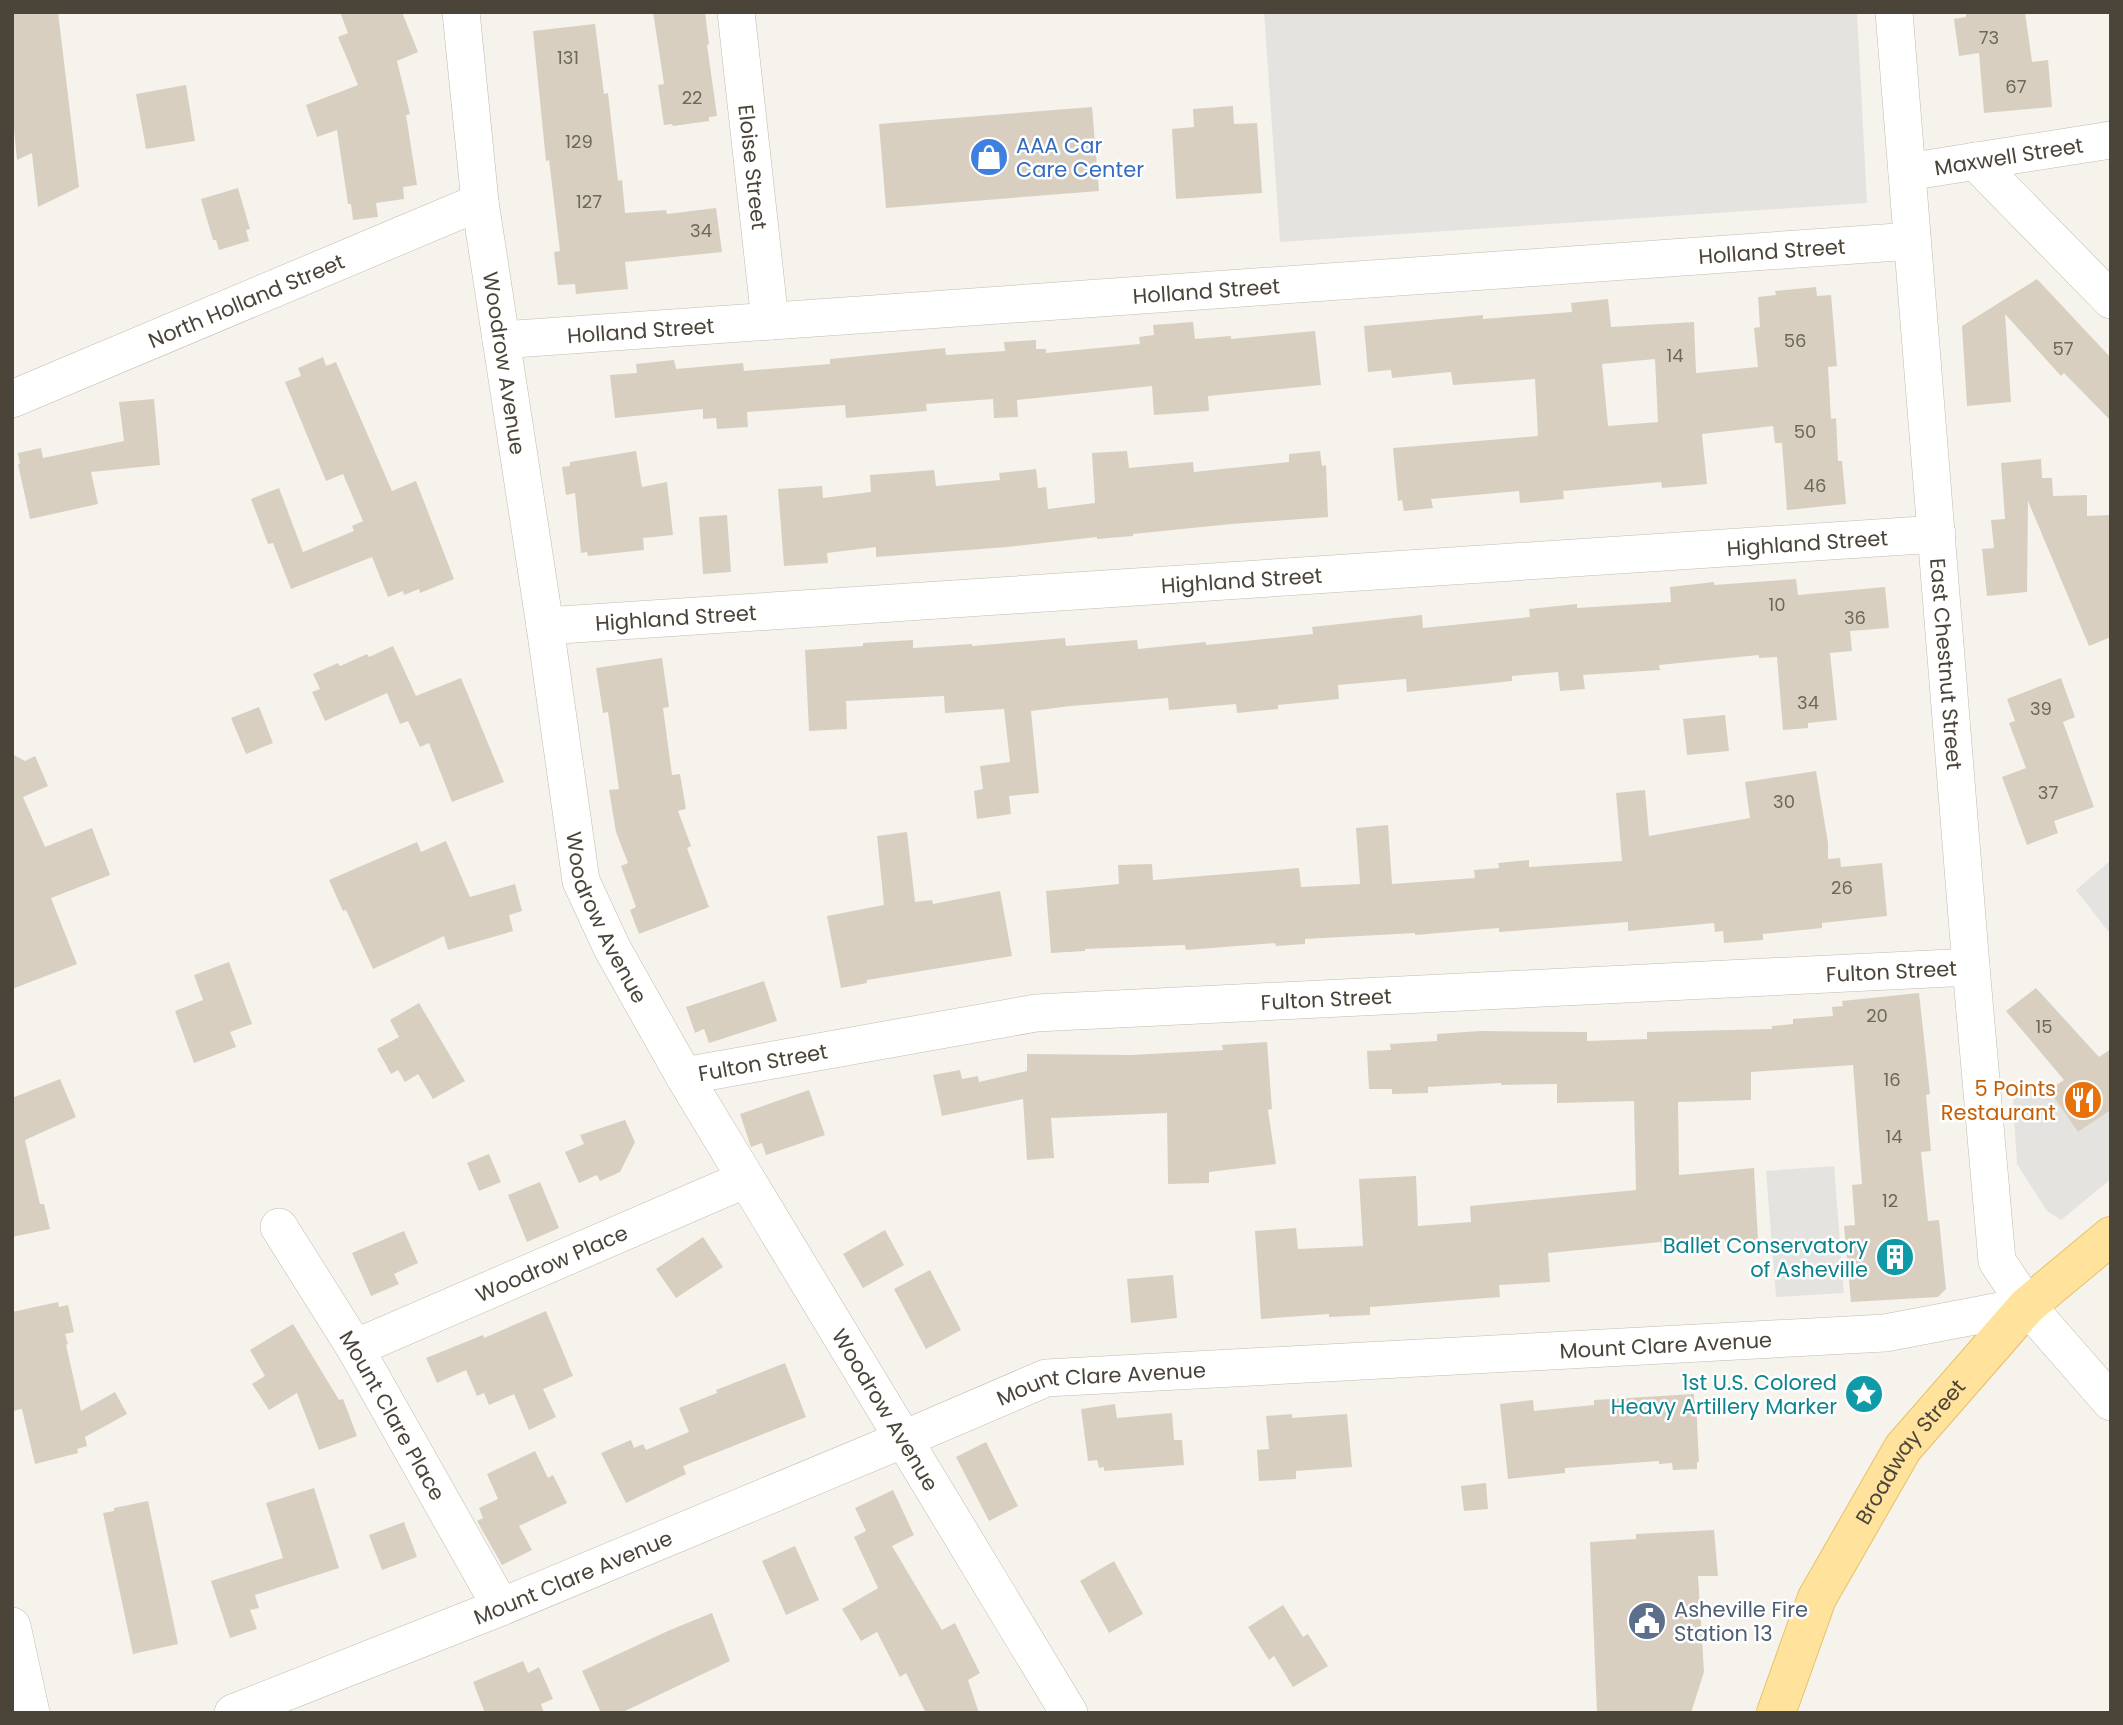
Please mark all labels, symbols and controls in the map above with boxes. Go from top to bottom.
house number: 73 [1979,25,1999,50]
house number: 131 [557,45,579,70]
house number: 67 [2005,74,2027,99]
house number: 22 [682,85,702,110]
street label: Eloise Street [732,103,774,231]
house number: 129 [565,129,593,154]
street label: Maxwell Street [1932,130,2085,182]
place label: AAA Car Care Center [1016,131,1144,184]
shop icon: AAA Car Care Center [968,136,1010,178]
house number: 127 [576,189,602,214]
house number: 34 [690,218,712,243]
street label: Holland Street [1697,231,1846,270]
street label: North Holland Street [144,246,349,355]
street label: Woodrow Avenue [476,270,533,457]
street label: Holland Street [1132,271,1281,310]
street label: Holland Street [566,311,715,350]
house number: 56 [1784,328,1806,353]
house number: 57 [2052,336,2074,361]
house number: 14 [1666,343,1684,368]
house number: 50 [1794,419,1816,444]
house number: 46 [1804,473,1826,498]
street label: Highland Street [1726,523,1889,562]
street label: East Chestnut Street [1924,557,1970,771]
street label: Highland Street [1160,560,1323,600]
house number: 10 [1768,592,1786,617]
street label: Highland Street [594,598,757,637]
house number: 36 [1844,605,1866,630]
house number: 34 [1797,690,1819,715]
house number: 39 [2030,696,2052,721]
house number: 37 [2038,780,2058,805]
house number: 30 [1773,789,1795,814]
street label: Woodrow Avenue [560,830,655,1008]
house number: 26 [1831,875,1853,900]
street label: Fulton Street [1825,953,1957,989]
street label: Fulton Street [1260,981,1392,1016]
house number: 20 [1866,1003,1888,1028]
house number: 15 [2035,1014,2053,1039]
street label: Fulton Street [696,1036,830,1088]
house number: 16 [1883,1067,1901,1092]
place label: 5 Points Restaurant [1941,1074,2056,1127]
restaurant icon: 5 Points Restaurant [2062,1079,2104,1121]
house number: 14 [1885,1124,1903,1149]
house number: 12 [1882,1188,1898,1213]
street label: Woodrow Place [471,1217,632,1309]
place label: Ballet Conservatory of Asheville [1663,1231,1868,1284]
building icon: Ballet Conservatory of Asheville [1874,1236,1916,1278]
street label: Woodrow Avenue [826,1323,946,1496]
street label: Mount Clare Place [333,1325,452,1506]
street label: Mount Clare Avenue [1559,1325,1773,1365]
street label: Mount Clare Avenue [992,1355,1207,1412]
place label: 1st U.S. Colored Heavy Artillery Marker [1611,1368,1837,1421]
place icon: 1st U.S. Colored Heavy Artillery Marker [1843,1373,1885,1415]
street label: Broadway Street [1848,1373,1971,1529]
street label: Mount Clare Avenue [469,1523,677,1631]
place label: Asheville Fire Station 13 [1674,1595,1808,1648]
public building icon: Asheville Fire Station 13 [1626,1600,1668,1642]

